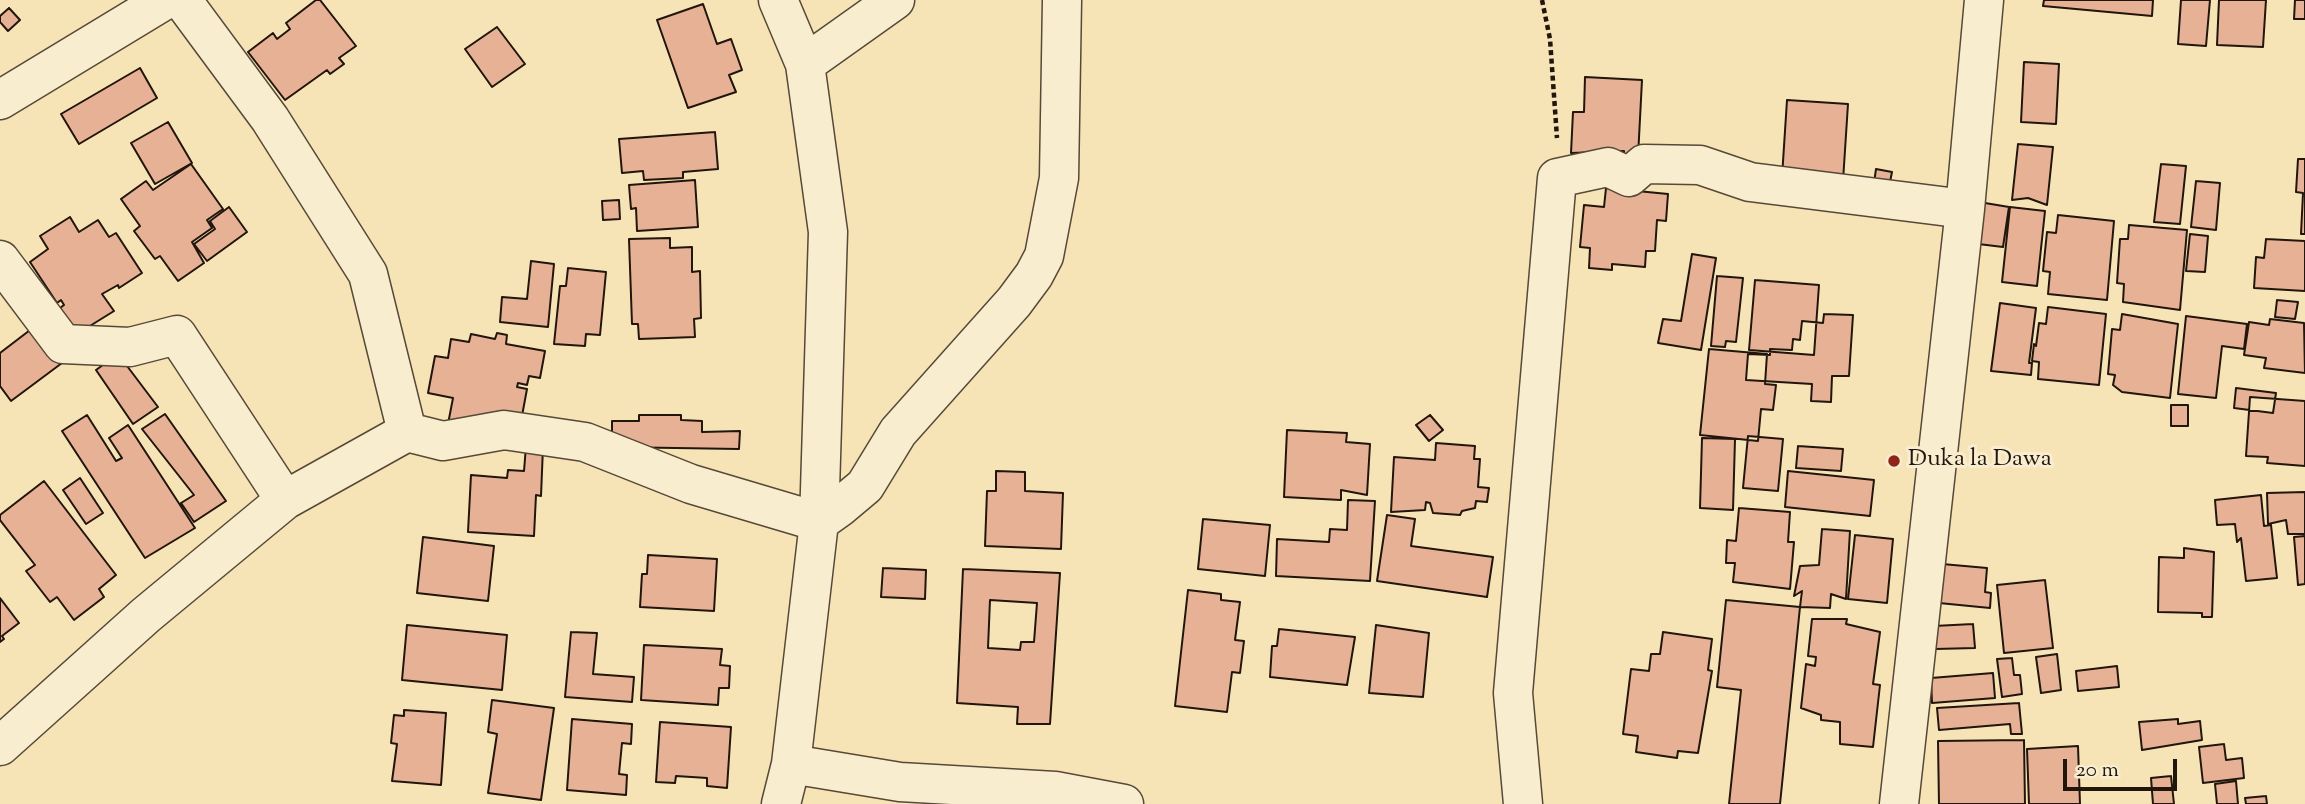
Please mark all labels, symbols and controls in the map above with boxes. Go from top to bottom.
place label: Duka la Dawa [1908,447,2052,475]
marker: Duka la Dawa [1886,453,1902,469]
scale bar [2067,744,2181,788]
text: 20 m [2076,756,2119,786]

